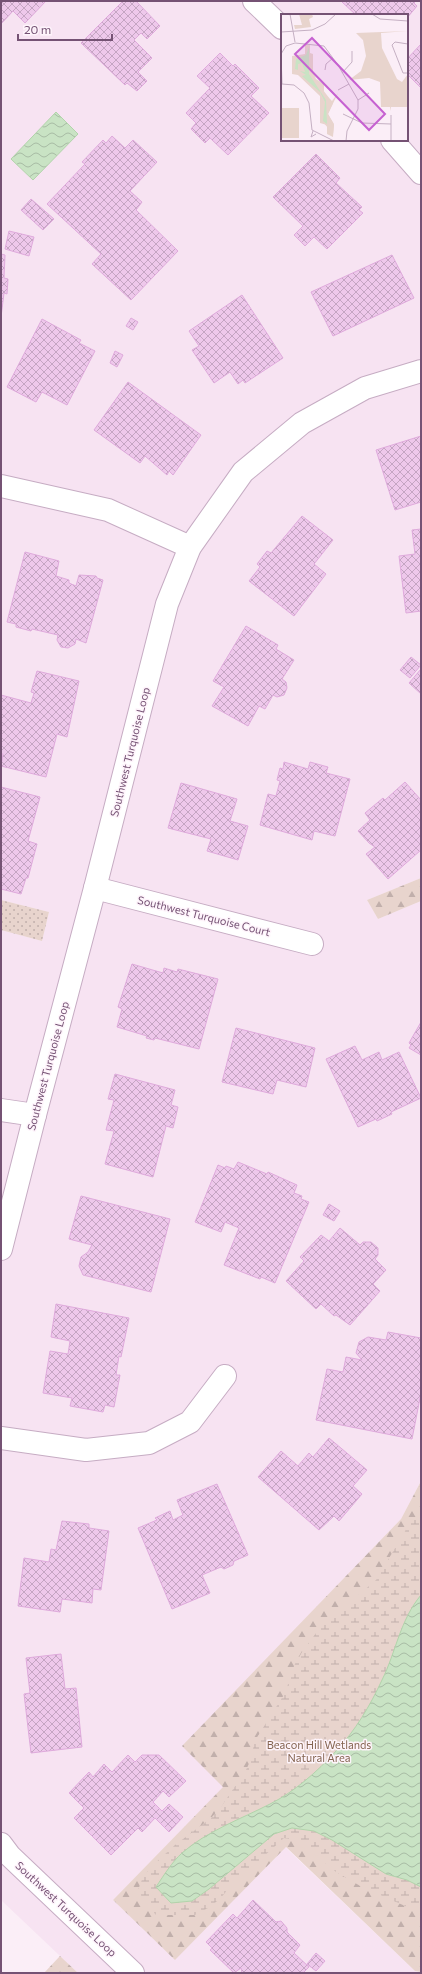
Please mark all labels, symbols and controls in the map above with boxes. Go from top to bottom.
inset map [281,14,408,141]
scale bar [18,16,112,42]
text: 20 m [24,22,51,36]
street label: Southwest Turquoise Loop [107,686,152,818]
street label: Southwest Turquoise Court [136,893,272,938]
street label: Southwest Turquoise Loop [24,1000,71,1132]
park label: Beacon Hill Wetlands Natural Area [267,1738,371,1764]
street label: Southwest Turquoise Loop [13,1858,119,1959]

